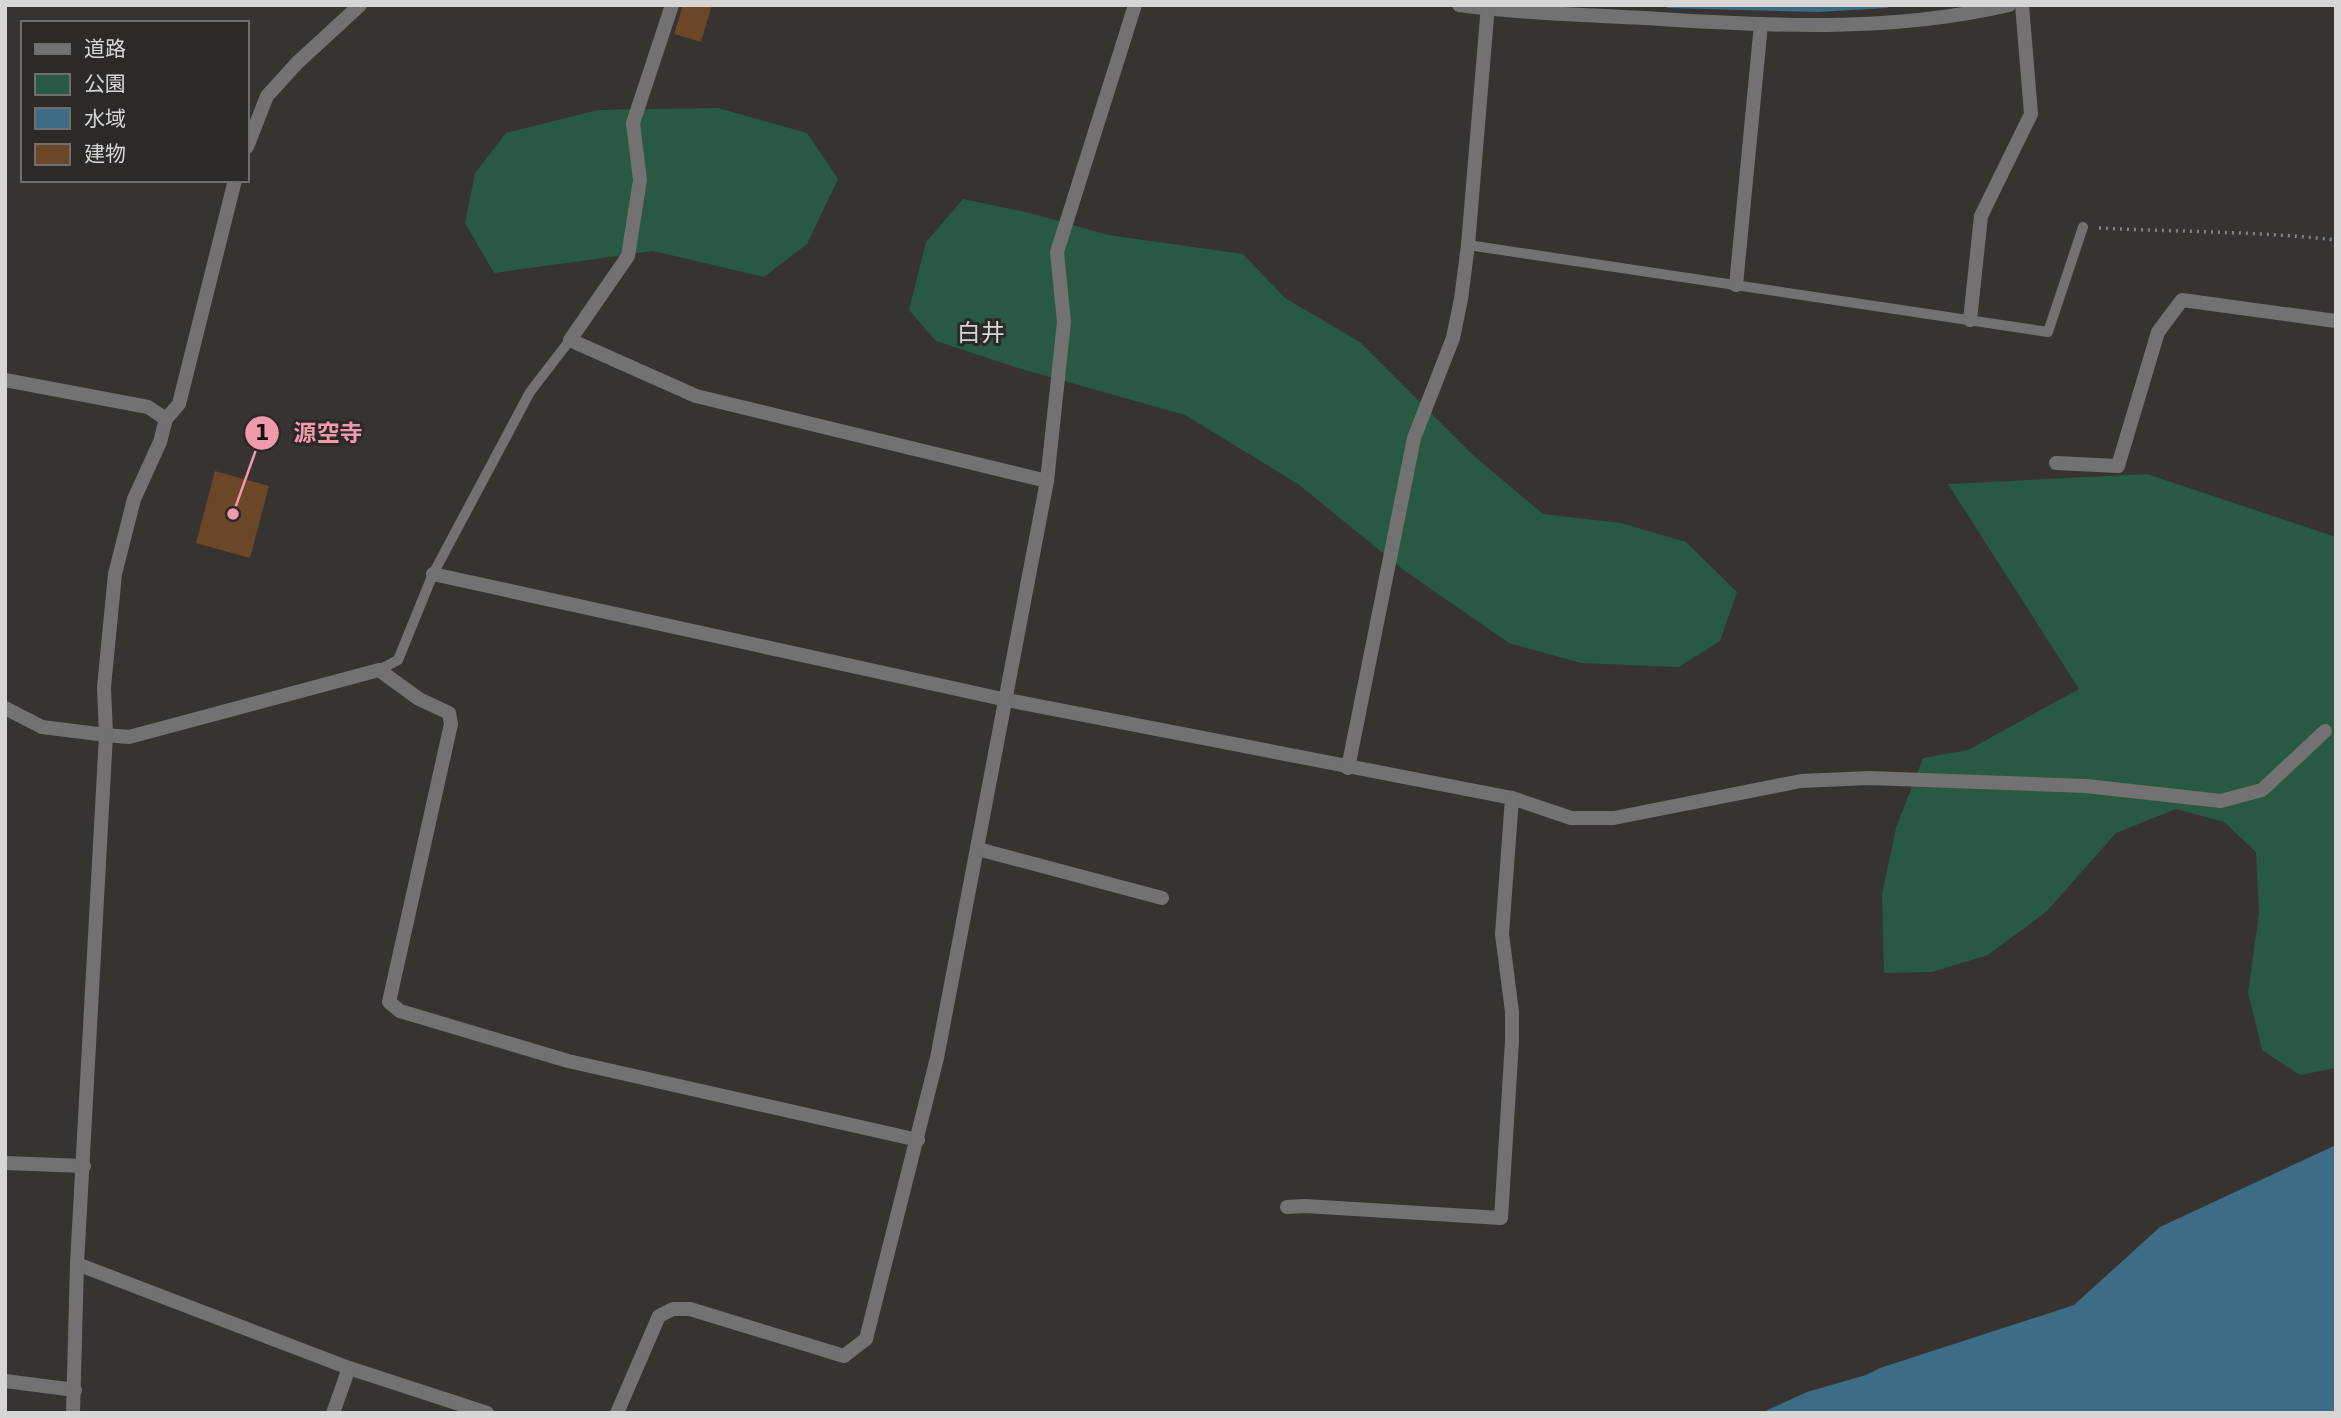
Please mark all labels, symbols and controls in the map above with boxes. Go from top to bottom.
legend [21,21,248,182]
text: 道路 [84,37,126,61]
text: 公園 [84,72,126,96]
text: 水域 [84,107,126,131]
text: 建物 [84,142,126,166]
district label: 白井 [957,319,1005,347]
callout: 源空寺 [244,411,376,455]
text: 源空寺 [294,420,363,446]
text: 1 [255,421,269,445]

